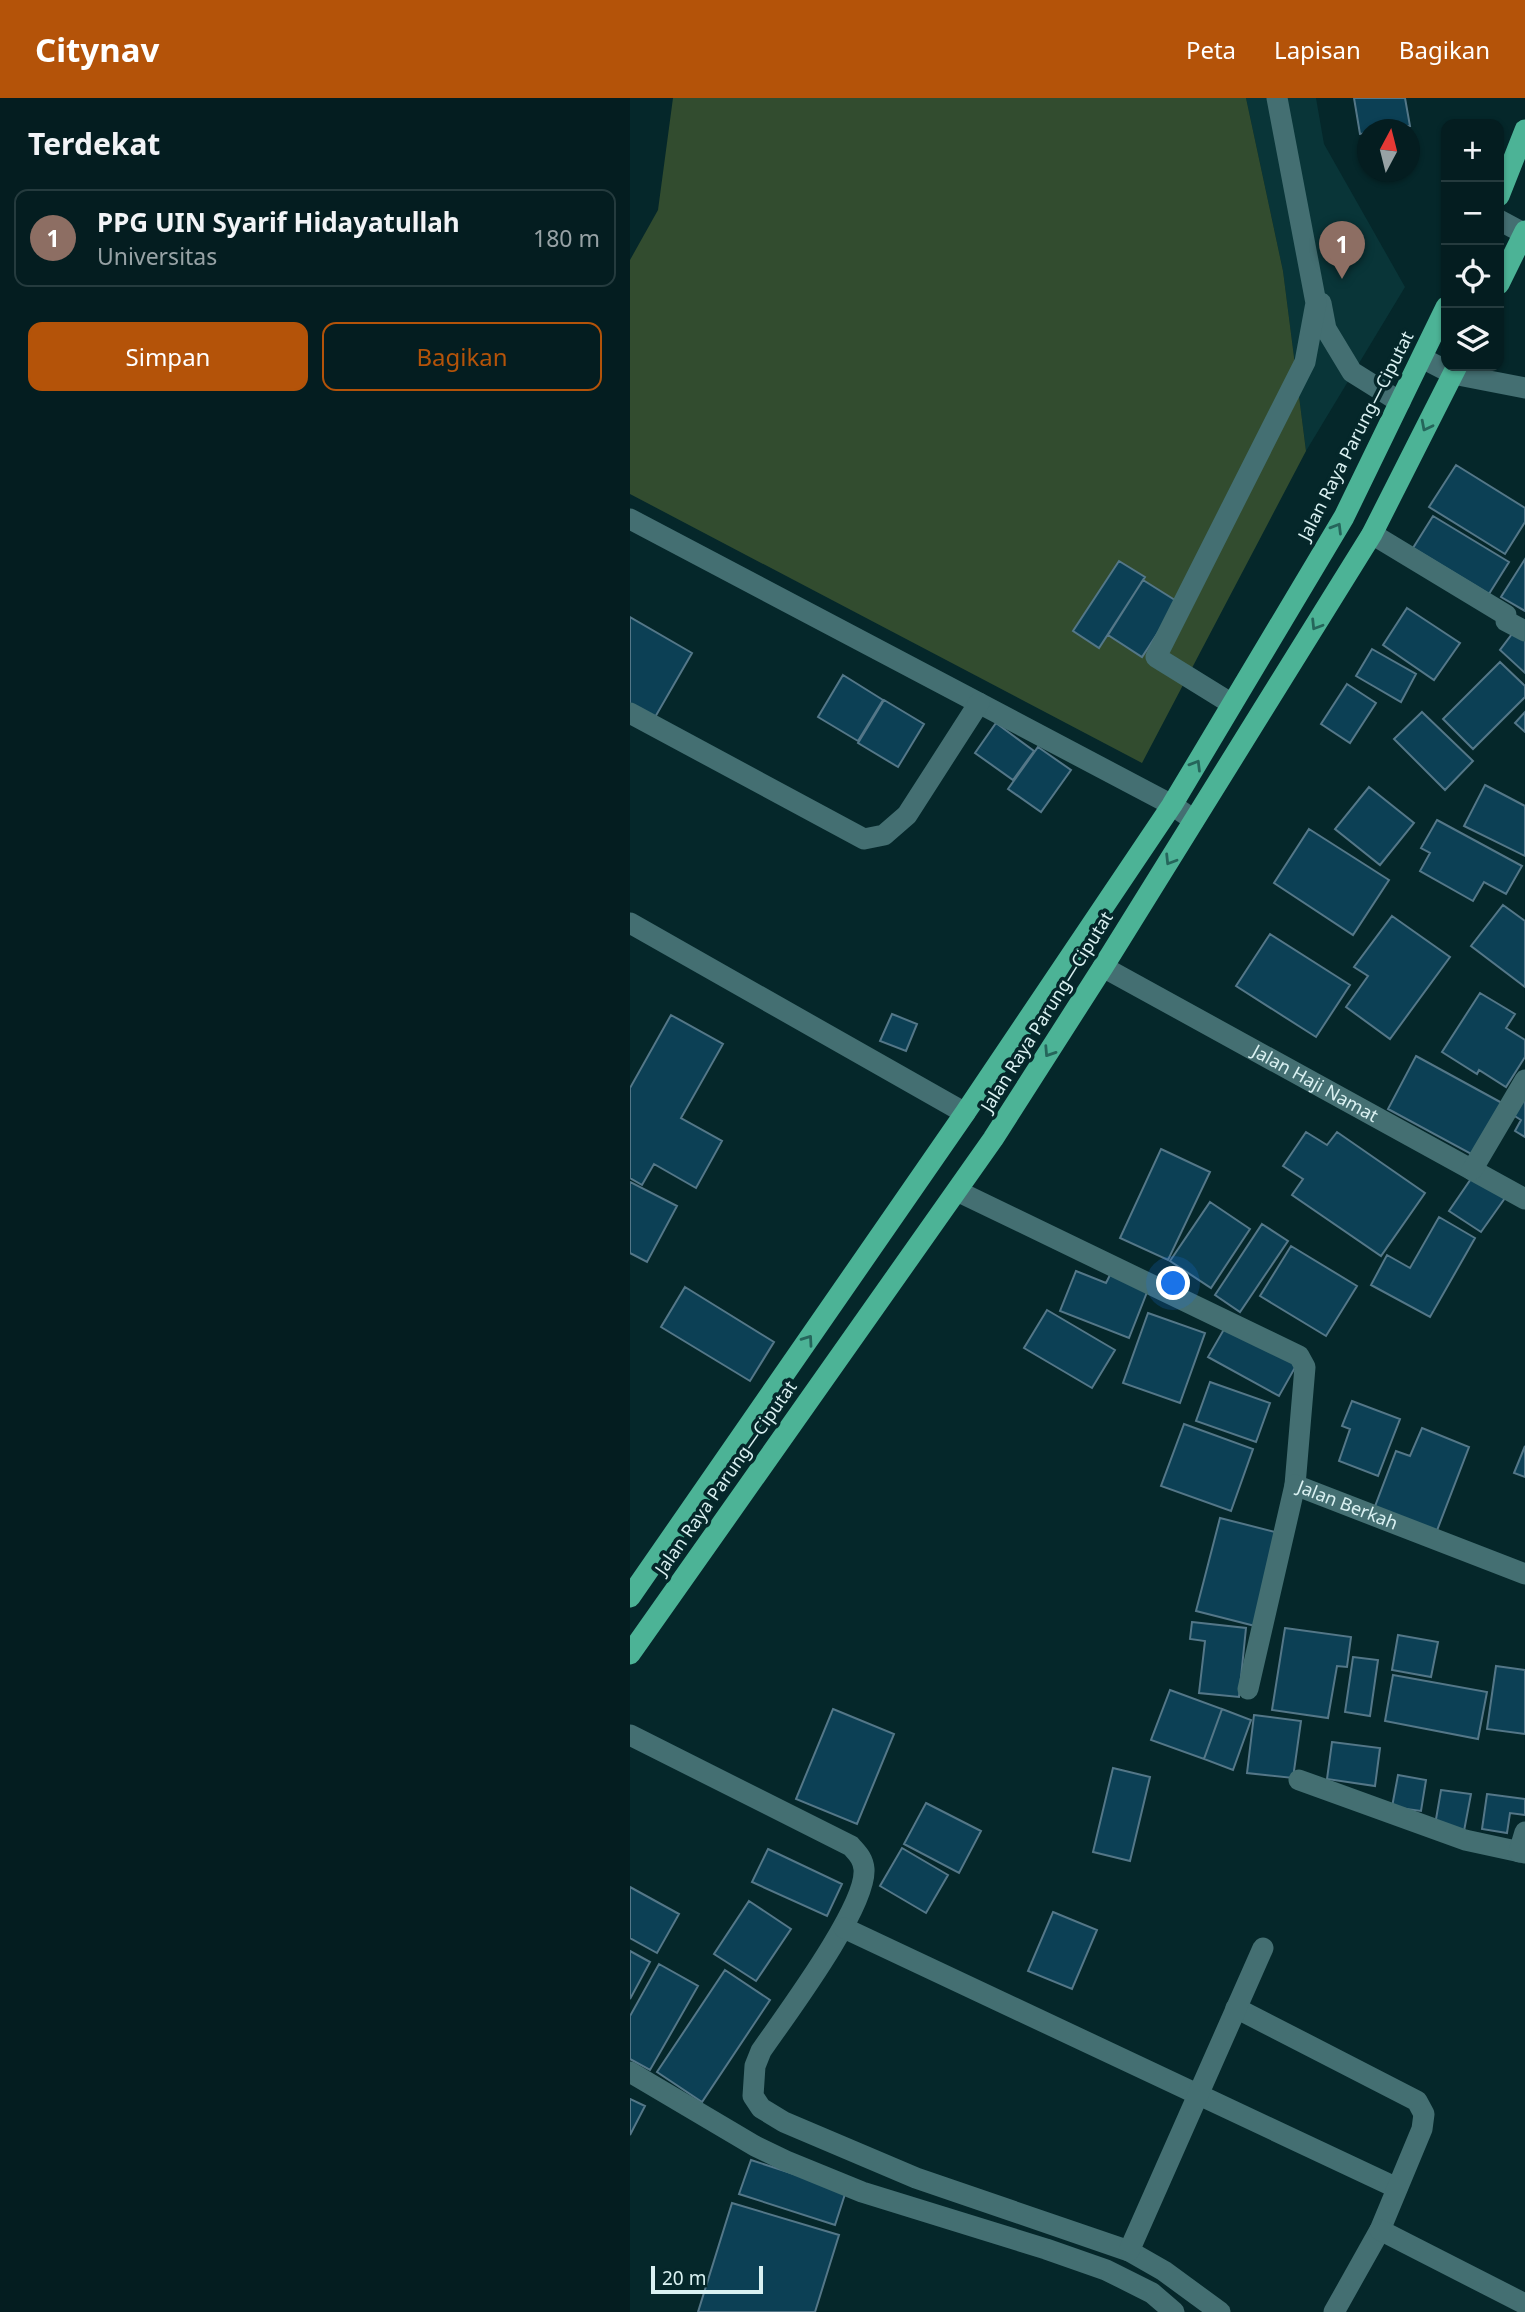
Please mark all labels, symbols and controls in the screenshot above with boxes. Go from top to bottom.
text: Citynav [35,27,159,72]
text: Peta [1186,33,1236,66]
text: Lapisan [1274,33,1361,66]
text: Bagikan [1399,33,1490,66]
north arrow [1357,119,1420,182]
map controls [1441,119,1504,371]
button: + [1441,119,1504,182]
text: Terdekat [28,123,160,164]
button: − [1441,182,1504,245]
text: PPG UIN Syarif Hidayatullah [97,204,460,240]
pin: 1 [1319,221,1365,279]
text: 1 [46,222,60,254]
text: 180 m [533,222,600,254]
text: Universitas [97,240,217,272]
button: locate [1441,245,1504,308]
button: layers [1441,308,1504,371]
button: Simpan [28,322,308,391]
button: Bagikan [322,322,602,391]
street label: Jalan Raya Parung—Ciputat [1291,326,1419,546]
one-way arrow [1421,419,1435,432]
one-way arrow [1329,522,1342,535]
one-way arrow [1311,617,1324,630]
one-way arrow [1188,760,1201,773]
one-way arrow [1165,852,1178,865]
street label: Jalan Raya Parung—Ciputat [973,906,1118,1118]
street label: Jalan Haji Namat [1247,1037,1383,1127]
one-way arrow [1044,1045,1057,1058]
your location [1156,1266,1190,1300]
one-way arrow [800,1335,812,1348]
street label: Jalan Raya Parung—Ciputat [648,1375,802,1581]
street label: Jalan Berkah [1292,1473,1402,1535]
scale bar [651,2263,763,2295]
text: 20 m [662,2265,706,2291]

